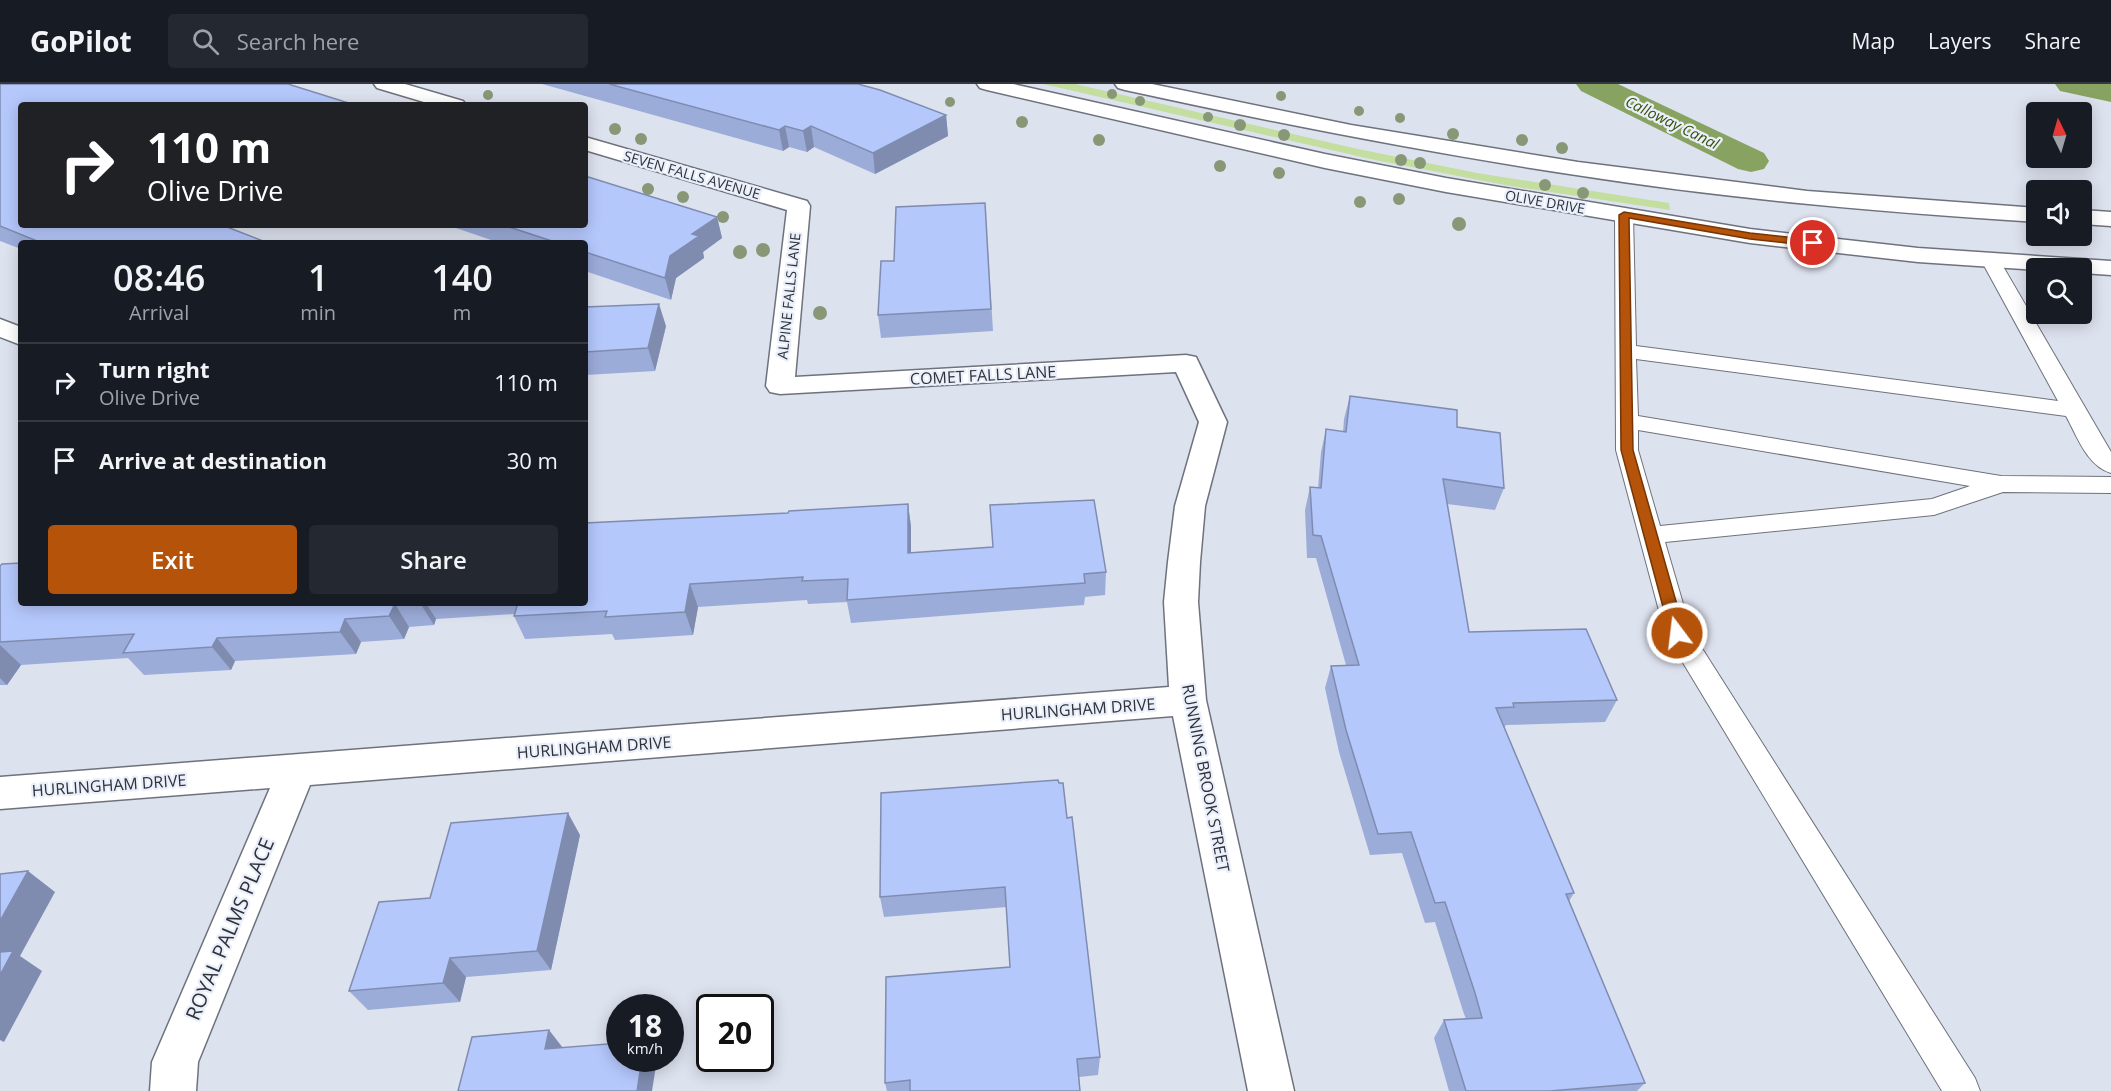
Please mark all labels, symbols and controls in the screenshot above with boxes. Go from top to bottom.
search box [168,14,588,68]
text: GoPilot [30,22,132,60]
icon: search [189,25,222,58]
text: Search here [237,26,359,56]
text: Map [1852,27,1895,55]
text: Layers [1928,27,1992,55]
text: Share [2025,27,2081,55]
water label: Calloway Canal [1622,91,1724,154]
north arrow [2026,102,2092,168]
map controls [2026,102,2092,324]
text: 110 m [147,118,271,175]
icon: right [48,126,126,204]
street label: SEVEN FALLS AVENUE [622,146,763,203]
text: Olive Drive [147,172,283,209]
button: sound [2026,180,2092,246]
street label: OLIVE DRIVE [1504,185,1586,218]
pin [1787,217,1838,268]
icon: arrive [1796,226,1829,259]
street label: ALPINE FALLS LANE [772,232,805,360]
text: 08:46 [113,253,205,302]
text: 1 [308,253,329,302]
text: 140 [431,253,493,302]
button: search [2026,258,2092,324]
text: Arrival [129,299,189,326]
text: min [300,299,336,326]
text: m [453,299,471,326]
text: Turn right [99,354,210,384]
street label: COMET FALLS LANE [909,360,1057,390]
icon: right [48,366,81,399]
text: 110 m [494,367,558,397]
text: Olive Drive [99,384,200,411]
icon: arrive [48,444,81,477]
text: Arrive at destination [99,445,327,475]
text: 30 m [507,445,558,475]
button: Exit [48,525,297,594]
button: Share [309,525,558,594]
position arrow [1645,601,1709,665]
street label: RUNNING BROOK STREET [1177,682,1235,874]
street label: HURLINGHAM DRIVE [1000,693,1156,725]
street label: HURLINGHAM DRIVE [516,731,672,763]
street label: HURLINGHAM DRIVE [31,769,187,801]
street label: ROYAL PALMS PLACE [179,834,280,1024]
speed limit sign: 20 [696,994,774,1072]
text: 18 [628,1005,662,1046]
text: km/h [627,1038,663,1058]

